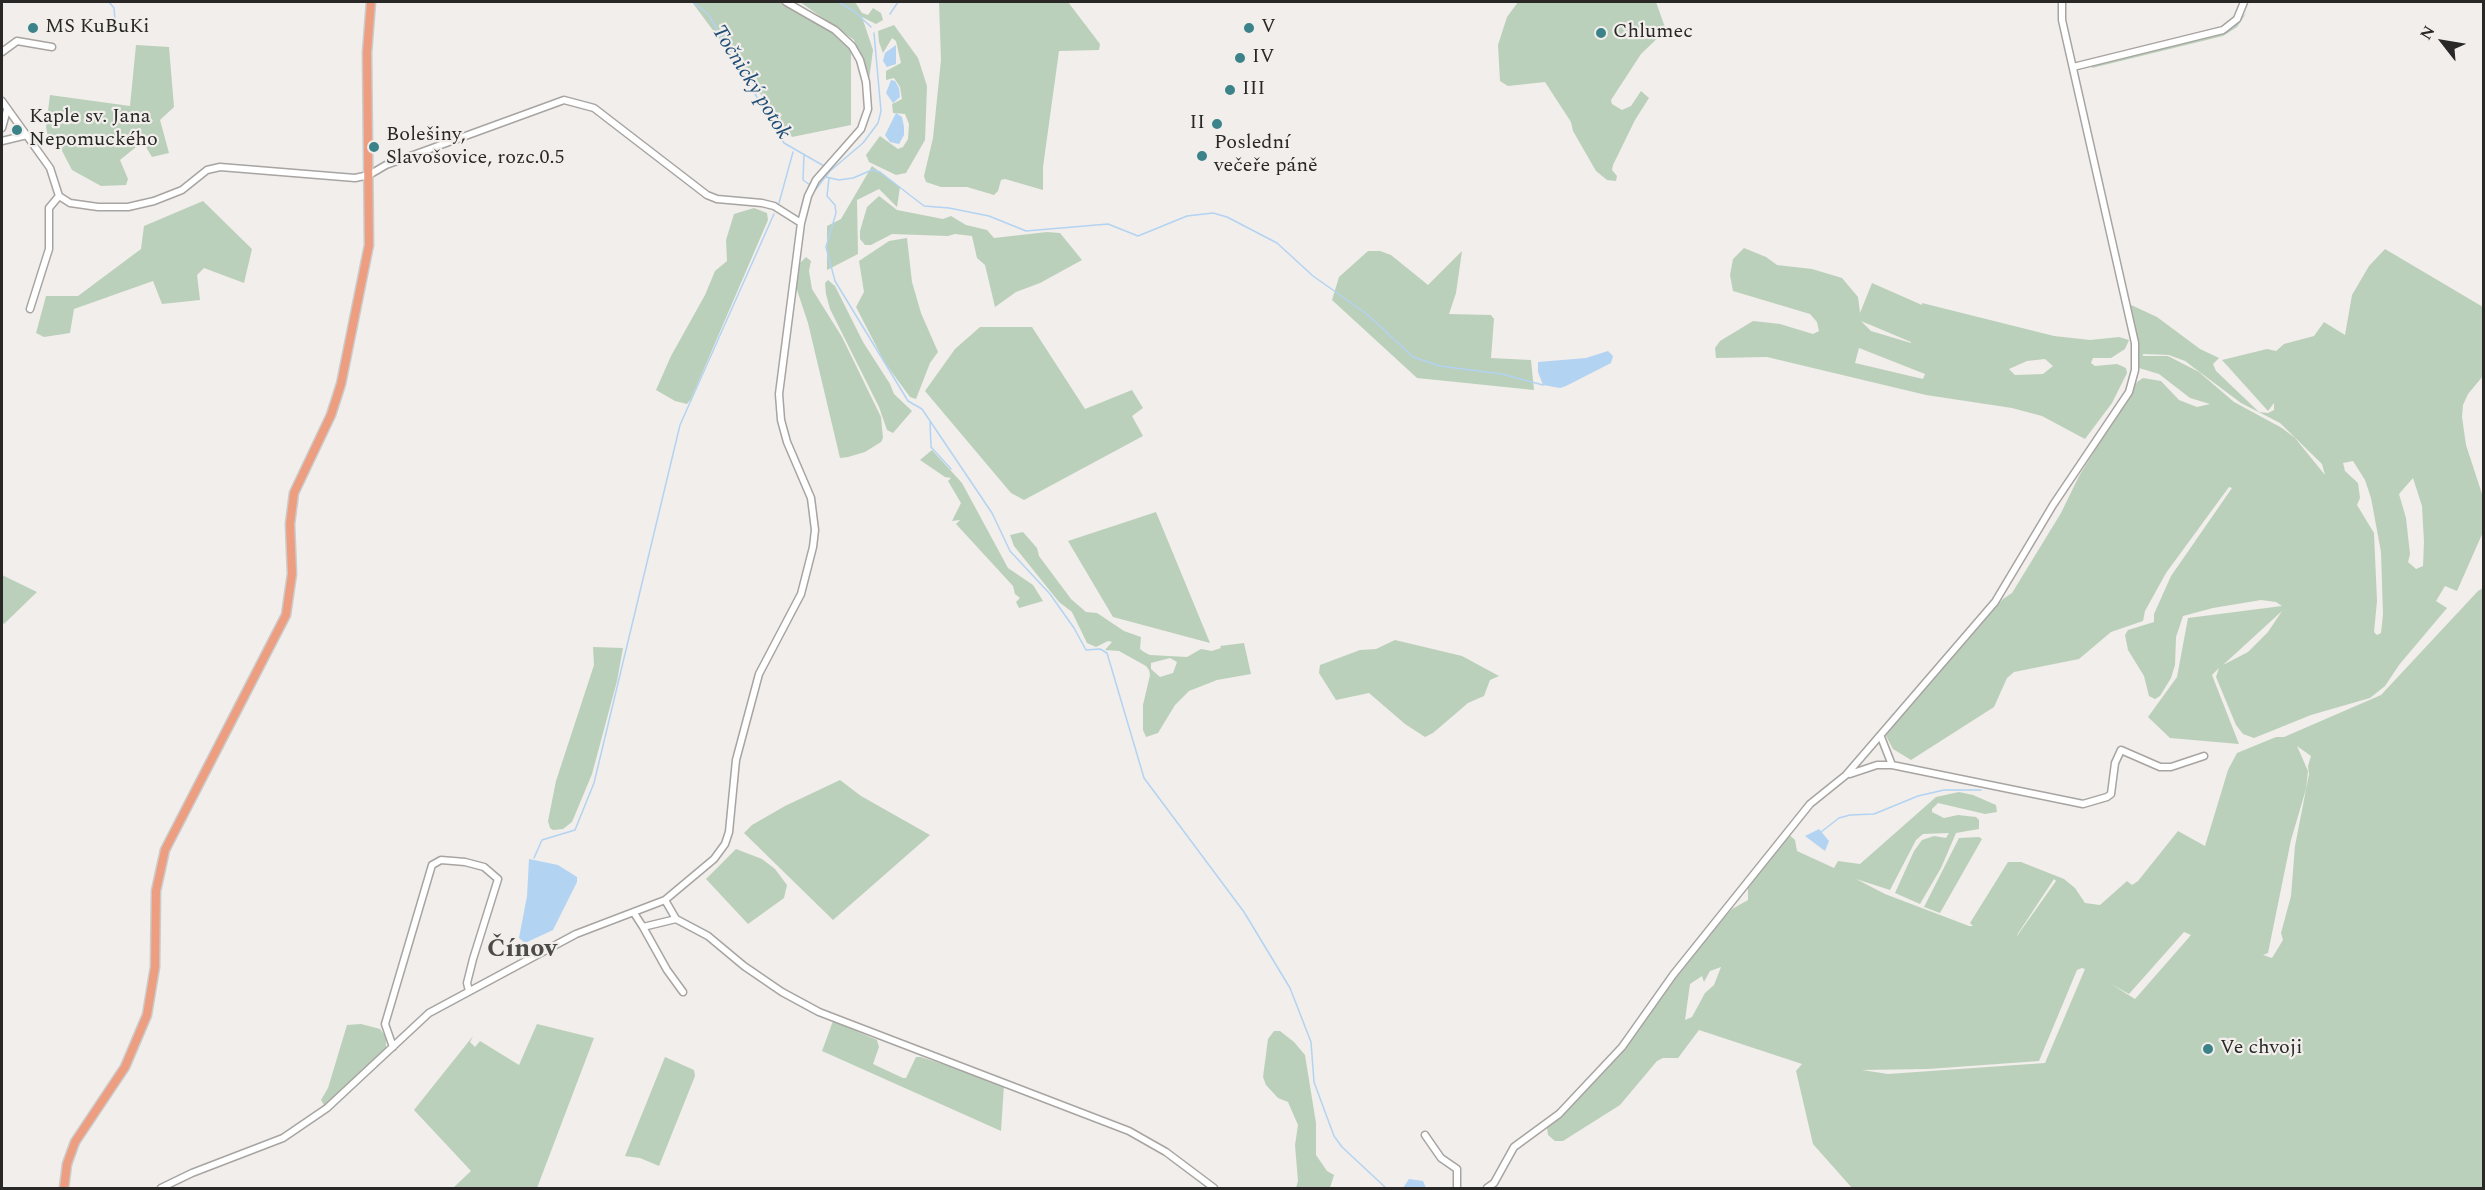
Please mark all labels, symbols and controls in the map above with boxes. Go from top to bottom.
north arrow [2413,12,2473,72]
place label: MS KuBuKi [45,16,150,40]
place label: V [1261,16,1276,40]
marker: MS KuBuKi [26,21,40,35]
water label: Točnický potok [705,21,795,145]
marker: V [1242,21,1256,35]
place label: Chlumec [1613,21,1693,45]
text: N [2414,21,2441,45]
marker: Chlumec [1594,26,1608,40]
place label: IV [1252,46,1275,70]
marker: IV [1233,51,1247,65]
place label: III [1242,78,1265,102]
marker: III [1223,83,1237,97]
place label: Kaple sv. Jana Nepomuckého [29,106,158,153]
place label: II [1189,112,1205,136]
marker: II [1210,117,1224,131]
marker: Kaple sv. Jana Nepomuckého [10,123,24,137]
place label: Bolešiny, Slavošovice, rozc.0.5 [386,124,565,171]
place label: Poslední večeře páně [1214,132,1318,179]
marker: Bolešiny, Slavošovice, rozc.0.5 [367,140,381,154]
marker: Poslední večeře páně [1195,149,1209,163]
district label: Čínov [487,935,557,967]
place label: Ve chvoji [2220,1037,2302,1061]
marker: Ve chvoji [2201,1042,2215,1056]

